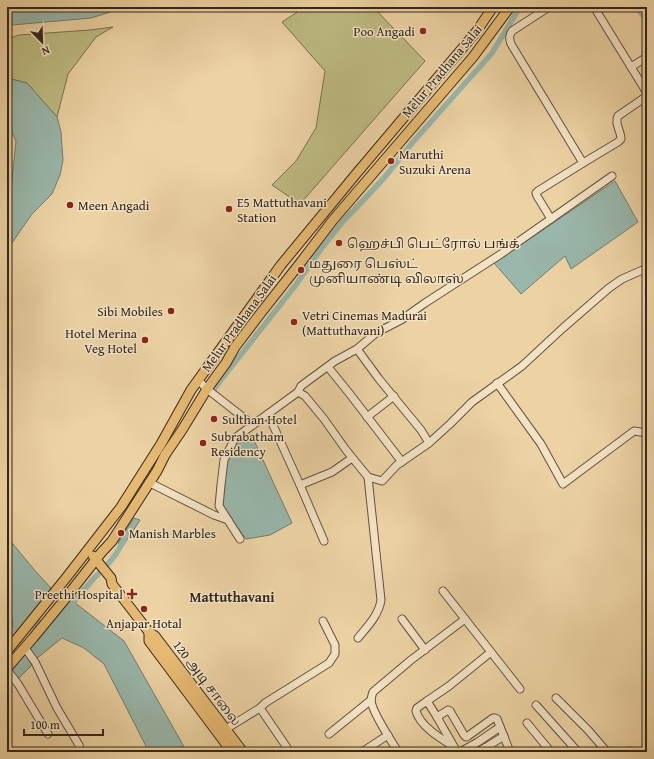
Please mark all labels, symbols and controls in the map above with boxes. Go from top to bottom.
street label: Melur Pradhana Salai [397,20,487,122]
north arrow [22,22,62,62]
place label: Poo Angadi [353,22,415,41]
marker: Poo Angadi [418,26,428,36]
text: N [39,42,52,60]
place label: Maruthi Suzuki Arena [399,145,472,179]
marker: Maruthi Suzuki Arena [386,156,396,166]
place label: E5 Mattuthavani Station [237,193,327,227]
place label: Meen Angadi [78,196,150,215]
marker: Meen Angadi [65,200,75,210]
marker: E5 Mattuthavani Station [224,204,234,214]
place label: ஹெச்பி பெட்ரோல் பங்க் [347,234,520,253]
marker: ஹெச்பி பெட்ரோல் பங்க் [334,238,344,248]
place label: மதுரை பெஸ்ட் முனியாண்டி விலாஸ் [309,254,464,288]
marker: மதுரை பெஸ்ட் முனியாண்டி விலாஸ் [296,265,306,275]
street label: Melur Pradhana Salai [197,270,281,376]
place label: Sibi Mobiles [97,302,163,321]
marker: Sibi Mobiles [166,306,176,316]
place label: Vetri Cinemas Madurai (Mattuthavani) [302,306,427,340]
marker: Vetri Cinemas Madurai (Mattuthavani) [289,317,299,327]
place label: Hotel Merina Veg Hotel [65,324,138,358]
marker: Hotel Merina Veg Hotel [140,335,150,345]
place label: Sulthan Hotel [222,410,297,429]
marker: Sulthan Hotel [209,414,219,424]
place label: Subrabatham Residency [211,427,284,461]
marker: Subrabatham Residency [198,438,208,448]
place label: Manish Marbles [129,524,216,543]
marker: Manish Marbles [116,528,126,538]
place label: Preethi Hospital [35,585,123,604]
district label: Mattuthavani [189,587,275,607]
marker: Preethi Hospital [126,588,138,600]
marker: Anjapar Hotal [139,604,149,614]
place label: Anjapar Hotal [106,614,182,633]
street label: 120 அடி சாலை [169,636,245,730]
scale bar [24,711,103,737]
text: 100 m [30,716,60,733]

